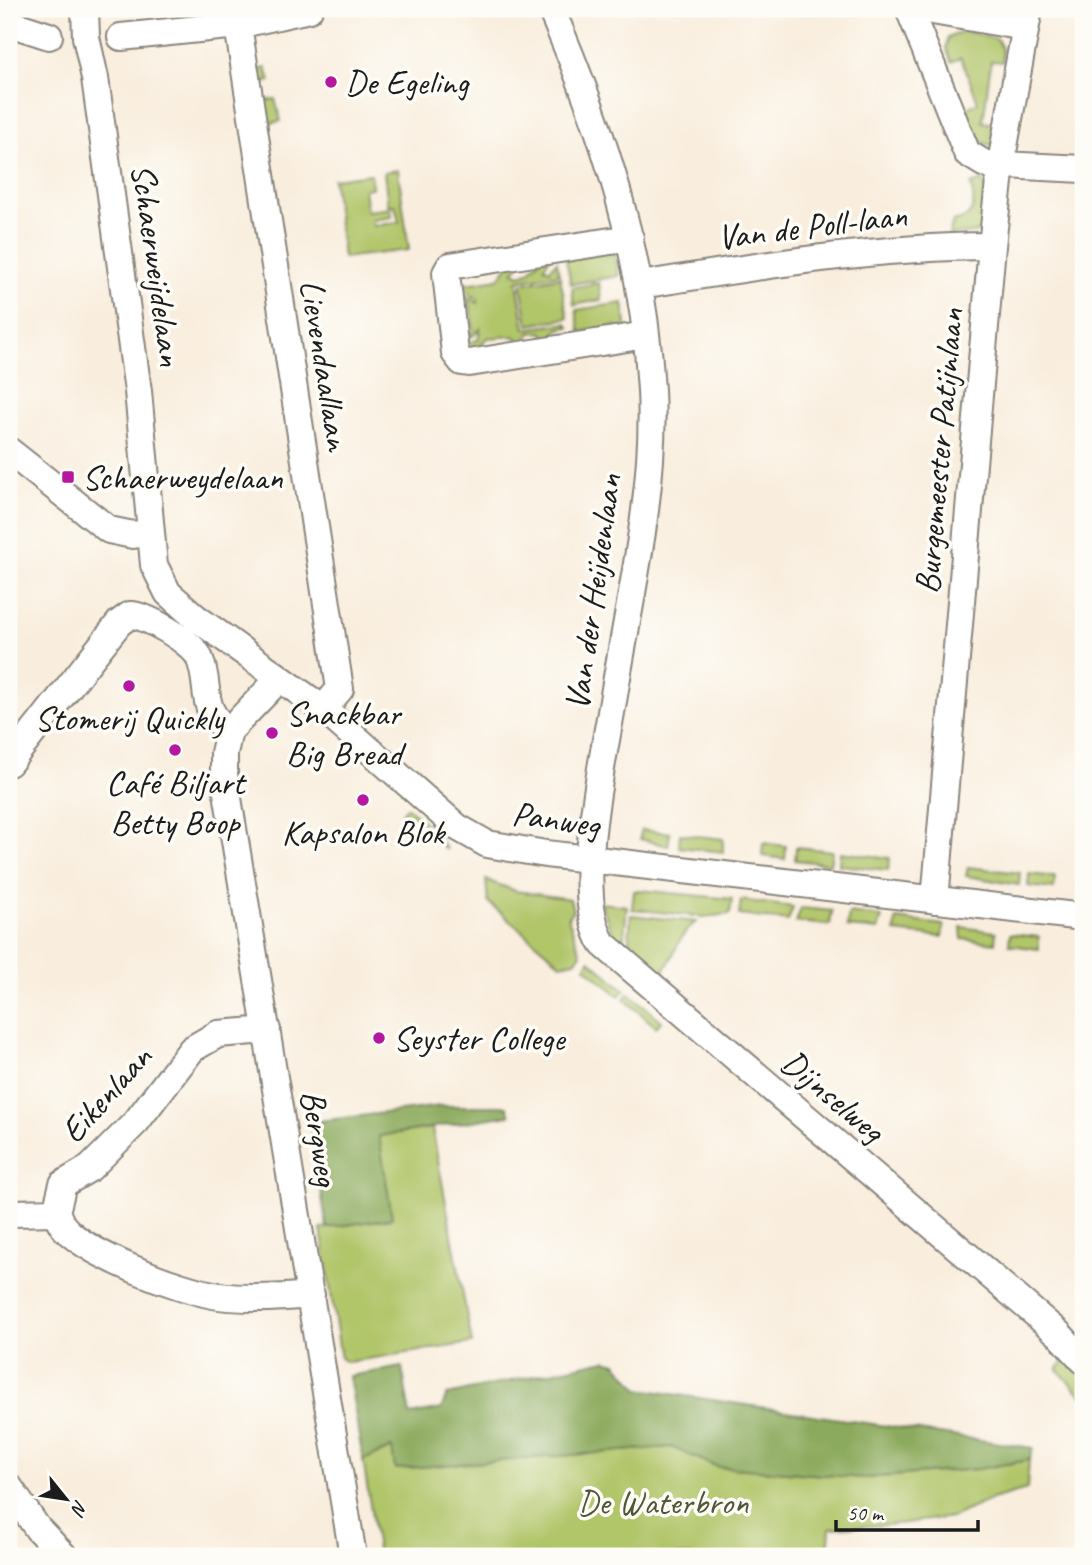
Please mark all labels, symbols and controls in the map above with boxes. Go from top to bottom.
place label: De Egeling [345,60,470,105]
marker: De Egeling [323,74,339,90]
street label: Schaerweijdelaan [121,161,193,369]
street label: Van de Poll-laan [715,192,909,260]
street label: Lievendaallaan [289,276,361,456]
street label: Burgemeester Patijnlaan [904,306,974,596]
place label: Schaerweydelaan [82,455,283,500]
marker: Schaerweydelaan [60,469,76,485]
street label: Van der Heijdenlaan [554,471,632,713]
marker: Stomerij Quickly [121,678,137,694]
place label: Snackbar Big Bread [286,691,407,776]
place label: Stomerij Quickly [34,696,226,741]
marker: Snackbar Big Bread [264,725,280,741]
marker: Café Biljart Betty Boop [167,742,183,758]
place label: Café Biljart Betty Boop [106,760,248,845]
street label: Panweg [509,791,605,848]
marker: Kapsalon Blok [355,792,371,808]
place label: Kapsalon Blok [282,810,446,855]
place label: Seyster College [393,1016,567,1061]
marker: Seyster College [371,1030,387,1046]
street label: Eikenlaan [50,1035,162,1152]
street label: Dijnselweg [772,1040,896,1154]
street label: Bergweg [290,1087,350,1191]
north arrow [32,1464,102,1534]
park label: De Waterbron [577,1480,749,1525]
scale bar [836,1488,978,1532]
text: N [65,1496,93,1521]
text: 50 m [847,1500,885,1526]

